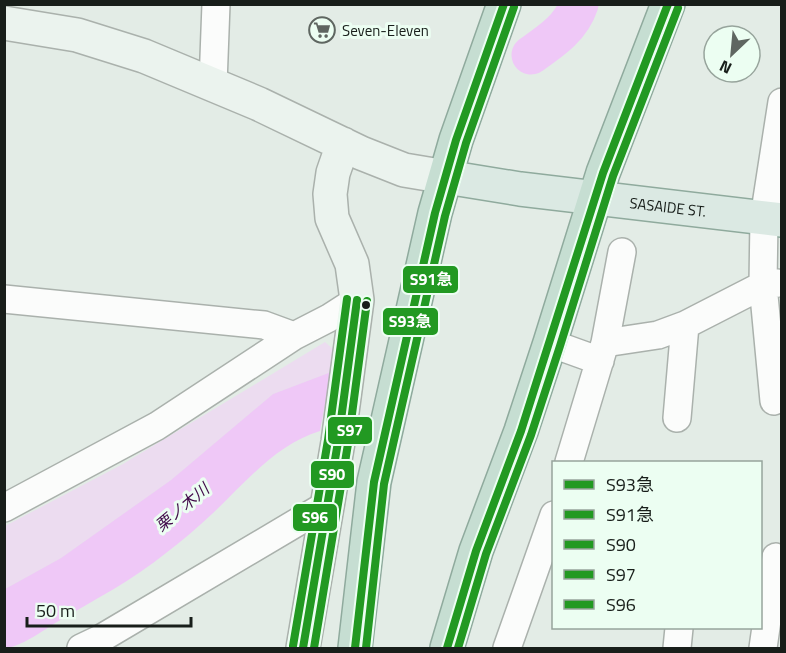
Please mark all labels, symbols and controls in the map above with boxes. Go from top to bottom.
supermarket icon: Seven-Eleven [307,15,337,45]
place label: Seven-Eleven [342,19,429,42]
north arrow [702,24,762,84]
text: N [715,54,736,81]
street label: SASAIDE ST. [628,191,708,222]
line badge: S91急 [402,265,459,294]
text: S91急 [410,267,452,291]
unlabelled marker [360,299,372,311]
line badge: S93急 [382,307,439,336]
text: S93急 [389,309,431,333]
line badge: S97 [327,416,373,445]
text: S97 [337,418,363,442]
line badge: S90 [310,460,355,489]
legend [552,461,762,629]
text: S90 [319,462,345,486]
text: S93急 [606,471,654,498]
water label: 栗ノ木川 [150,476,216,537]
text: S91急 [606,501,654,528]
line badge: S96 [292,503,338,532]
text: S96 [302,505,328,529]
text: S90 [606,531,636,558]
text: S97 [606,561,636,588]
scale bar [27,590,190,628]
text: S96 [606,591,636,618]
text: 50 m [36,597,75,624]

